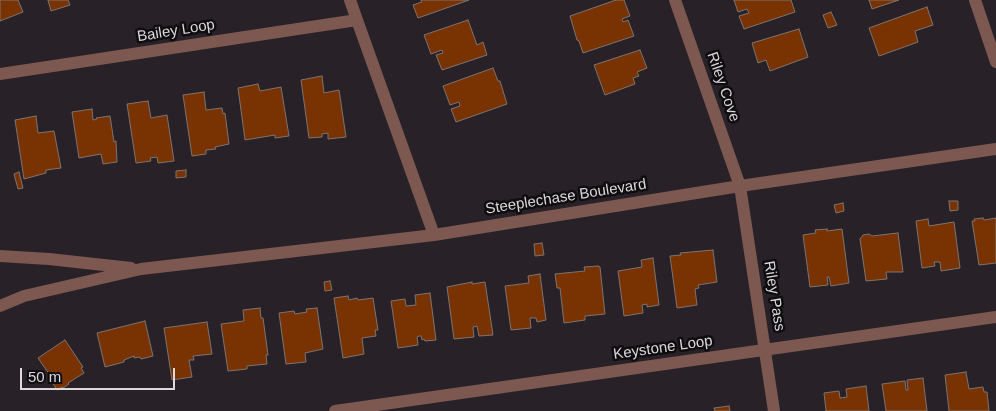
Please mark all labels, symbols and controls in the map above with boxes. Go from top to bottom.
street label: Bailey Loop [136,16,216,46]
street label: Riley Cove [703,50,743,124]
street label: Steeplechase Boulevard [484,175,648,219]
street label: Riley Pass [760,260,788,332]
street label: Keystone Loop [612,332,714,364]
scale bar [22,358,178,390]
text: 50 m [28,368,61,385]

